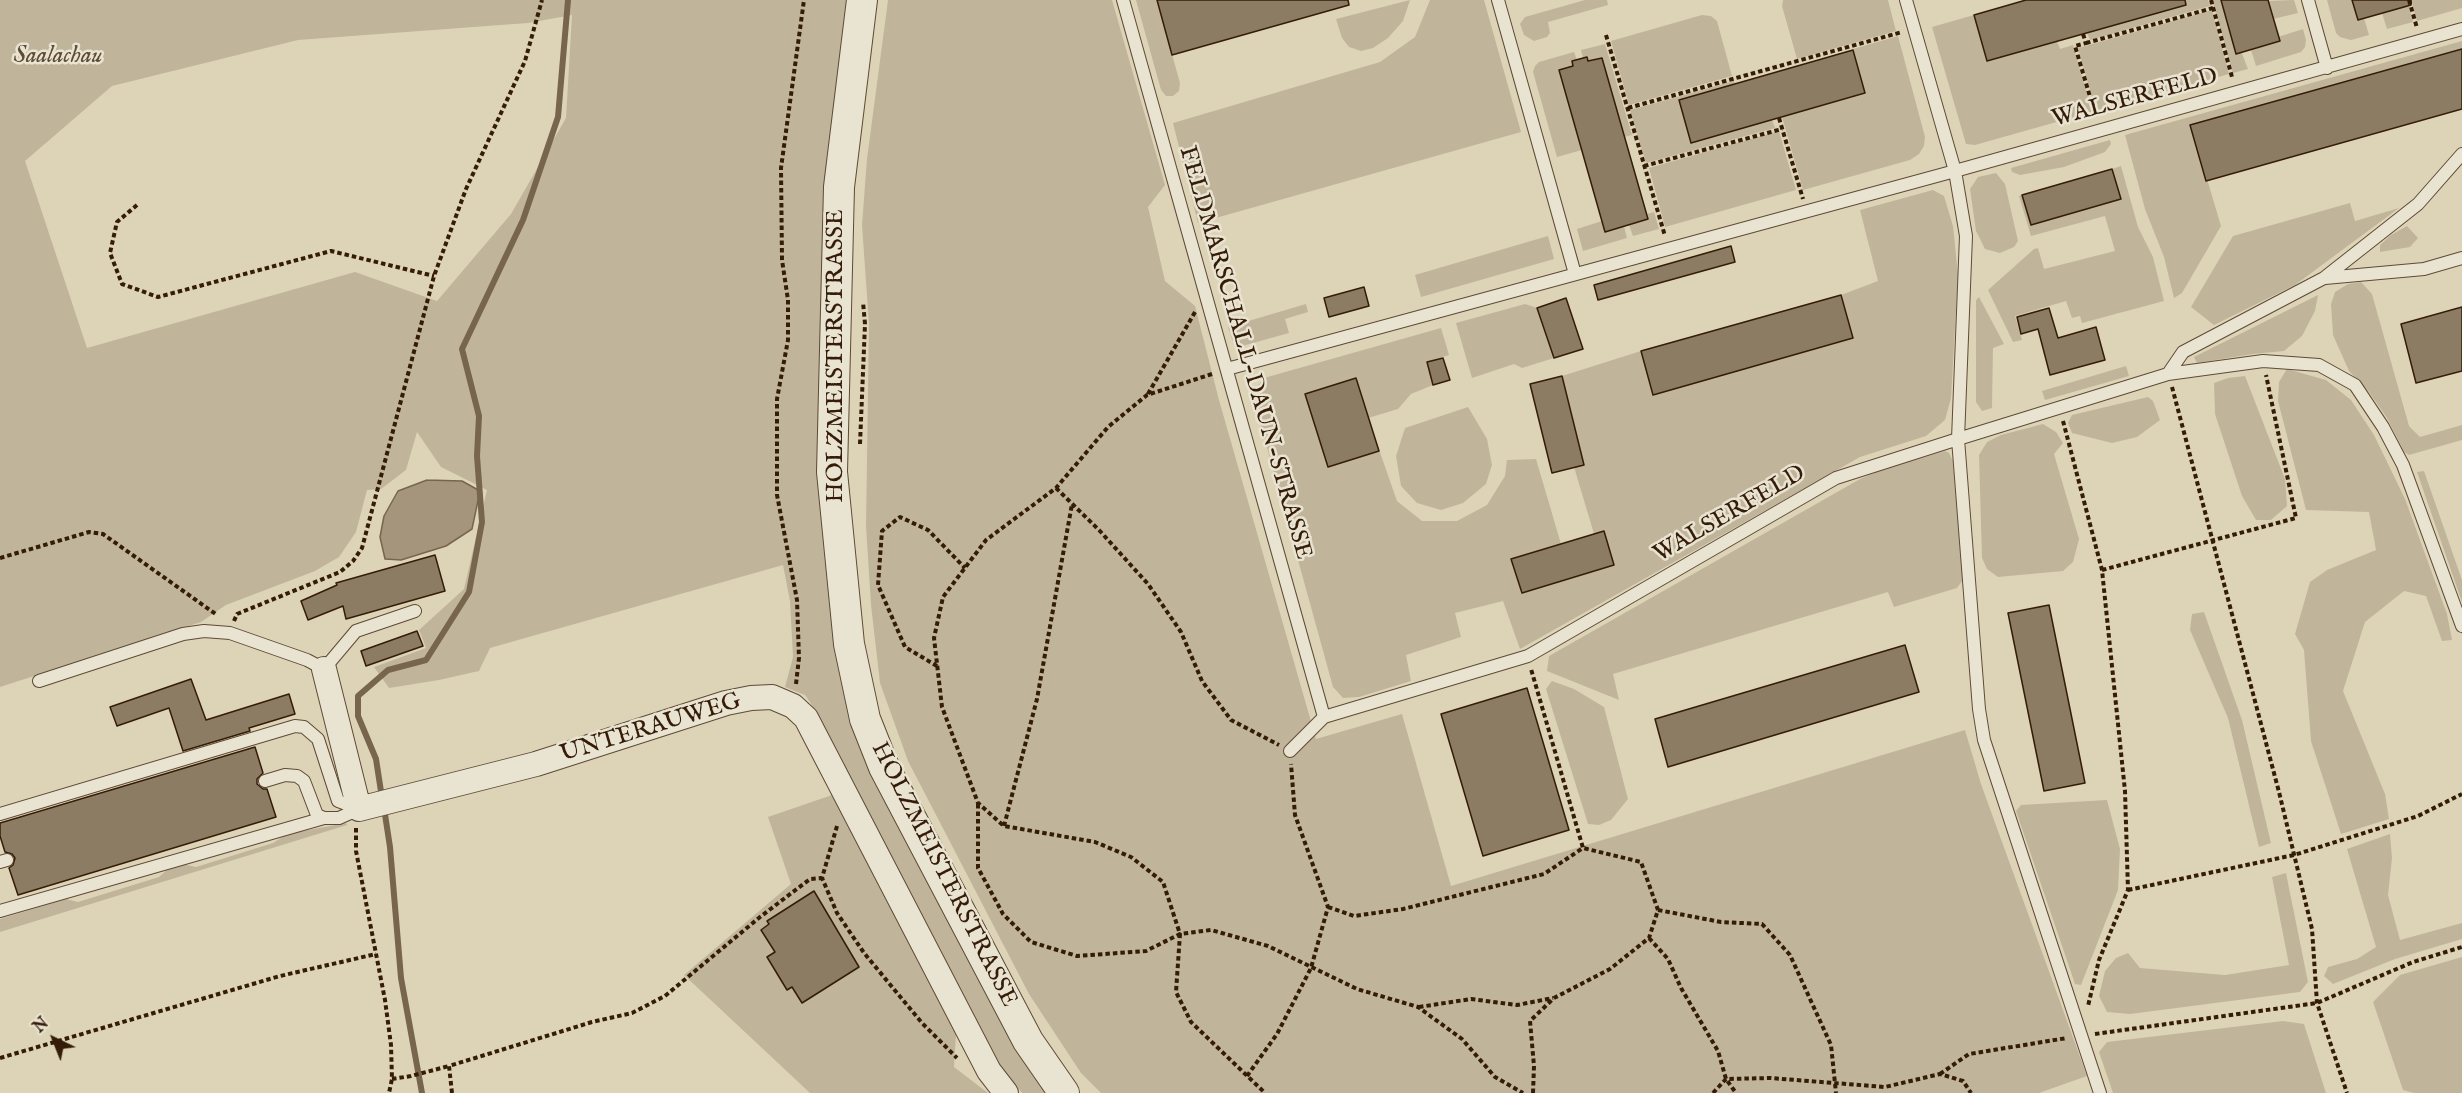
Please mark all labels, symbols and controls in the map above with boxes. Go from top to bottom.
park label: Saalachau [13,43,103,71]
street label: WALSERFELD [2049,63,2221,135]
street label: FELDMARSCHALL-DAUN-STRASSE [1171,143,1317,563]
street label: HOLZMEISTERSTRASSE [823,209,851,503]
street label: WALSERFELD [1649,460,1811,570]
street label: UNTERAUWEG [557,688,745,770]
street label: HOLZMEISTERSTRASSE [864,738,1022,1012]
north arrow [24,1009,84,1069]
text: N [30,1014,54,1038]

